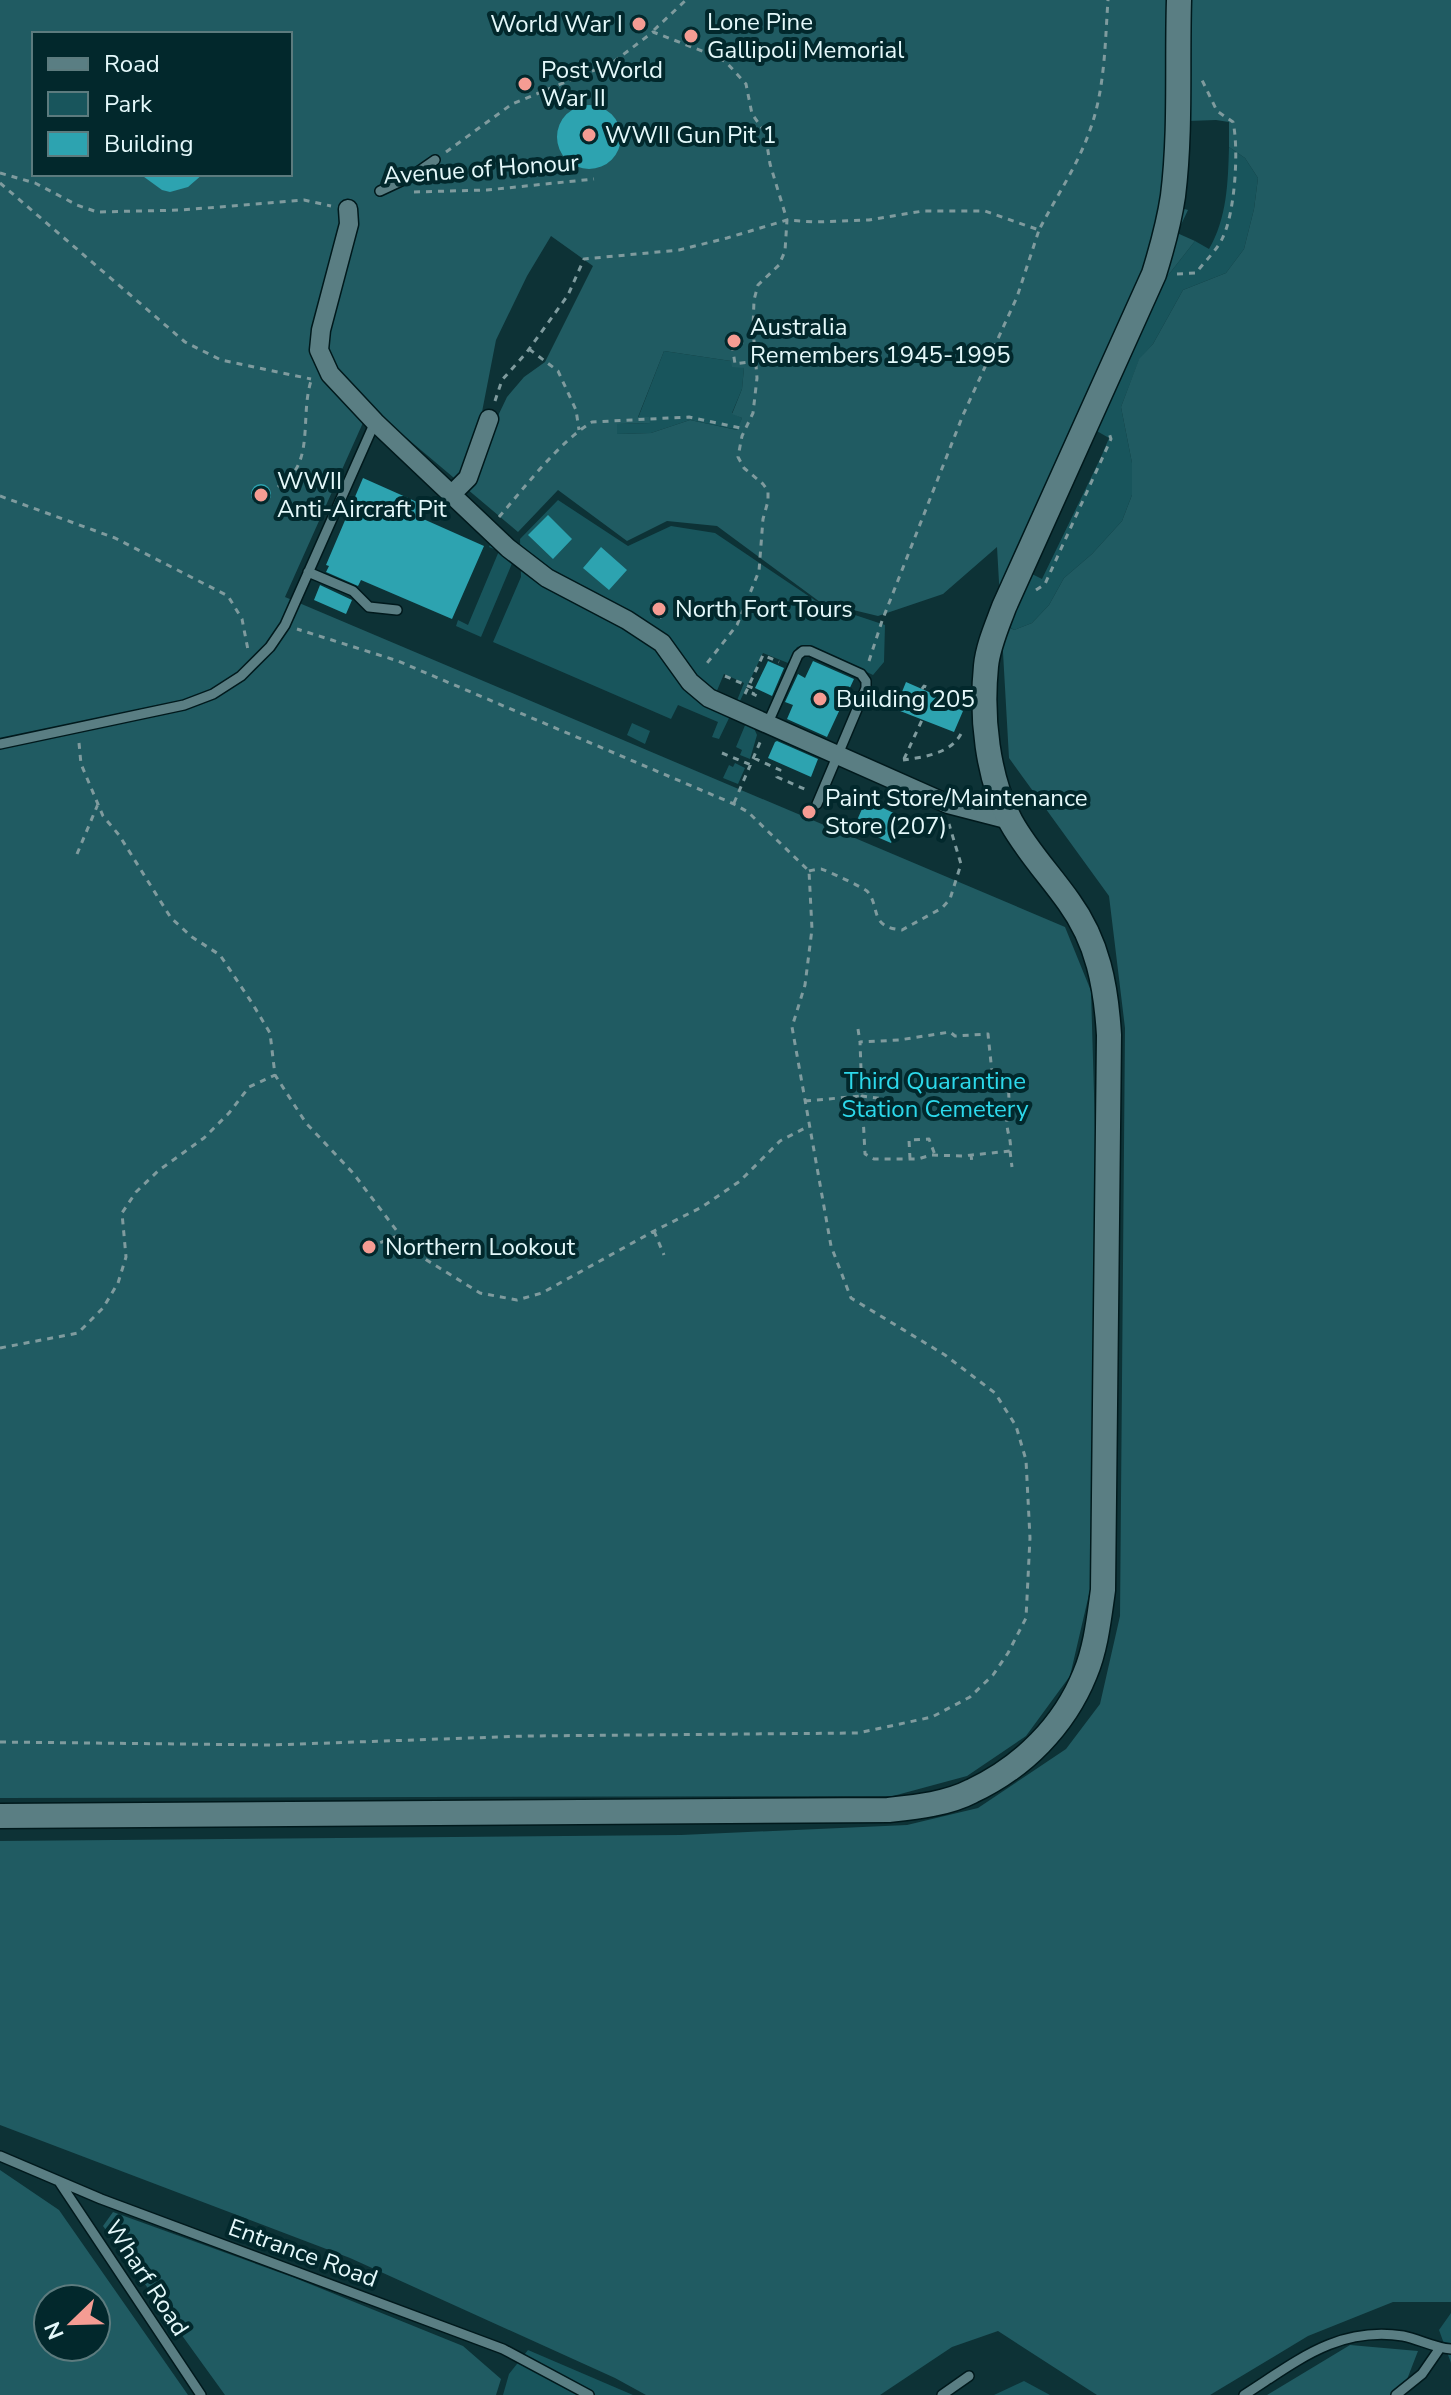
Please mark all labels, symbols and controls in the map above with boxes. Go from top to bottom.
place label: Lone Pine Gallipoli Memorial [707,6,904,66]
place label: World War I [490,8,623,40]
marker: World War I [630,15,648,33]
marker: Lone Pine Gallipoli Memorial [682,27,700,45]
legend [32,32,292,176]
text: Road [104,48,160,80]
place label: Post World War II [541,54,663,114]
marker: Post World War II [516,75,534,93]
text: Park [104,88,153,120]
place label: WWII Gun Pit 1 [605,119,777,151]
marker: WWII Gun Pit 1 [580,126,598,144]
text: Building [104,128,194,160]
street label: Avenue of Honour [382,146,580,192]
place label: Australia Remembers 1945-1995 [750,311,1011,371]
marker: Australia Remembers 1945-1995 [725,332,743,350]
place label: WWII Anti-Aircraft Pit [277,465,447,525]
marker: WWII Anti-Aircraft Pit [252,486,270,504]
place label: North Fort Tours [675,593,853,625]
marker: North Fort Tours [650,600,668,618]
place label: Building 205 [836,683,975,715]
marker: Building 205 [811,690,829,708]
place label: Paint Store/Maintenance Store (207) [825,782,1088,842]
marker: Paint Store/Maintenance Store (207) [800,803,818,821]
park label: Third Quarantine Station Cemetery [841,1065,1029,1125]
place label: Northern Lookout [385,1231,576,1263]
marker: Northern Lookout [360,1238,378,1256]
street label: Entrance Road [224,2211,382,2295]
street label: Wharf Road [98,2214,196,2342]
north arrow [32,2283,112,2363]
text: N [37,2317,72,2344]

